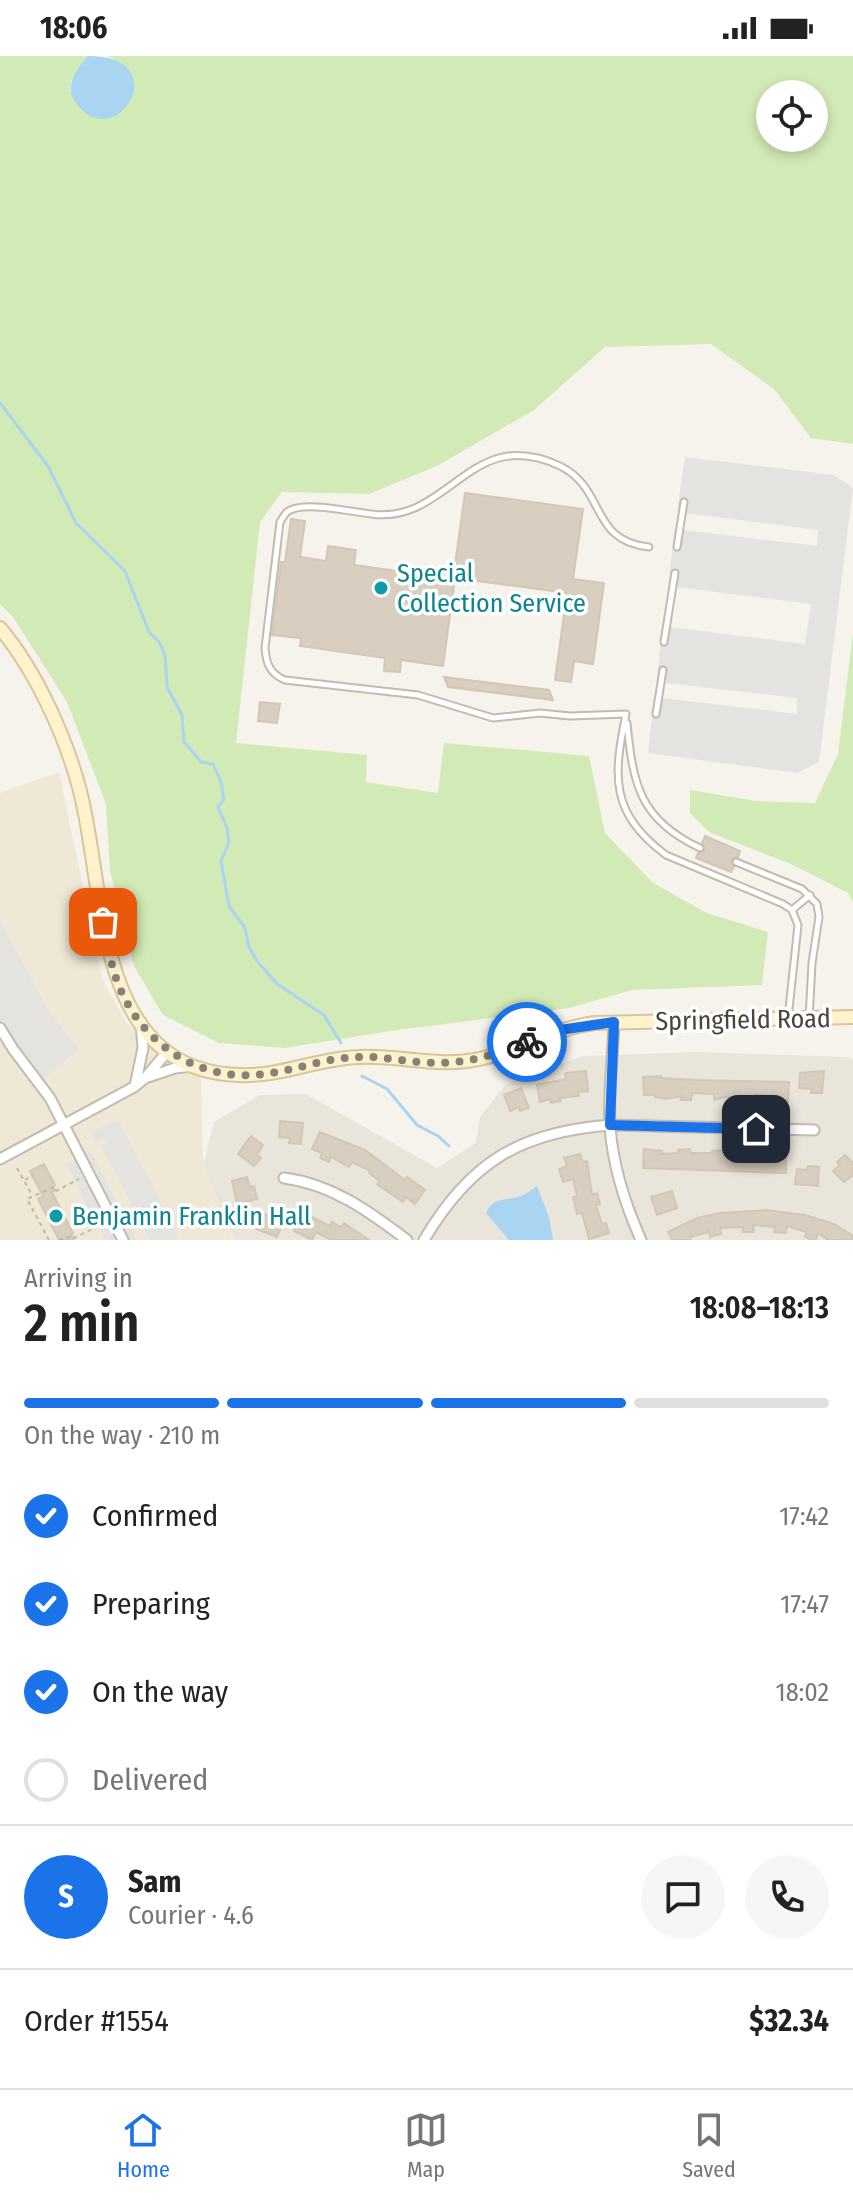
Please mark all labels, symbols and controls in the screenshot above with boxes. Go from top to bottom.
text: 18:06 [40,10,107,46]
map controls [756,80,828,152]
button: locate [756,80,828,152]
place label: Special Collection Service [397,558,586,619]
marker: Special Collection Service [372,579,390,597]
pin [69,888,137,956]
icon: bag [81,900,125,944]
courier [487,1002,567,1082]
street label: Springfield Road [655,1003,831,1037]
icon: bike [505,1020,549,1064]
pin [722,1095,790,1163]
icon: home [734,1107,778,1151]
place label: Benjamin Franklin Hall [72,1201,311,1232]
marker: Benjamin Franklin Hall [47,1207,65,1225]
text: Arriving in [24,1263,133,1294]
text: 18:08–18:13 [690,1290,829,1326]
text: 2 min [24,1292,140,1355]
text: On the way · 210 m [24,1420,220,1451]
icon: check [24,1494,68,1538]
text: Confirmed [92,1498,218,1534]
text: 17:42 [779,1501,829,1532]
icon: check [24,1582,68,1626]
text: Preparing [92,1586,210,1622]
text: 17:47 [780,1589,829,1620]
icon: check [24,1670,68,1714]
text: On the way [92,1674,228,1710]
text: 18:02 [776,1677,829,1708]
text: Delivered [92,1762,208,1798]
button: chat [641,1855,725,1939]
button: phone [745,1855,829,1939]
text: Sam [128,1864,181,1900]
text: S [58,1879,74,1915]
text: Courier · 4.6 [128,1900,254,1931]
text: Order #1554 [24,2003,169,2039]
text: $32.34 [749,2003,829,2039]
tab: Home [117,2108,170,2183]
tab: Map [404,2108,448,2183]
tab: Saved [682,2108,736,2183]

